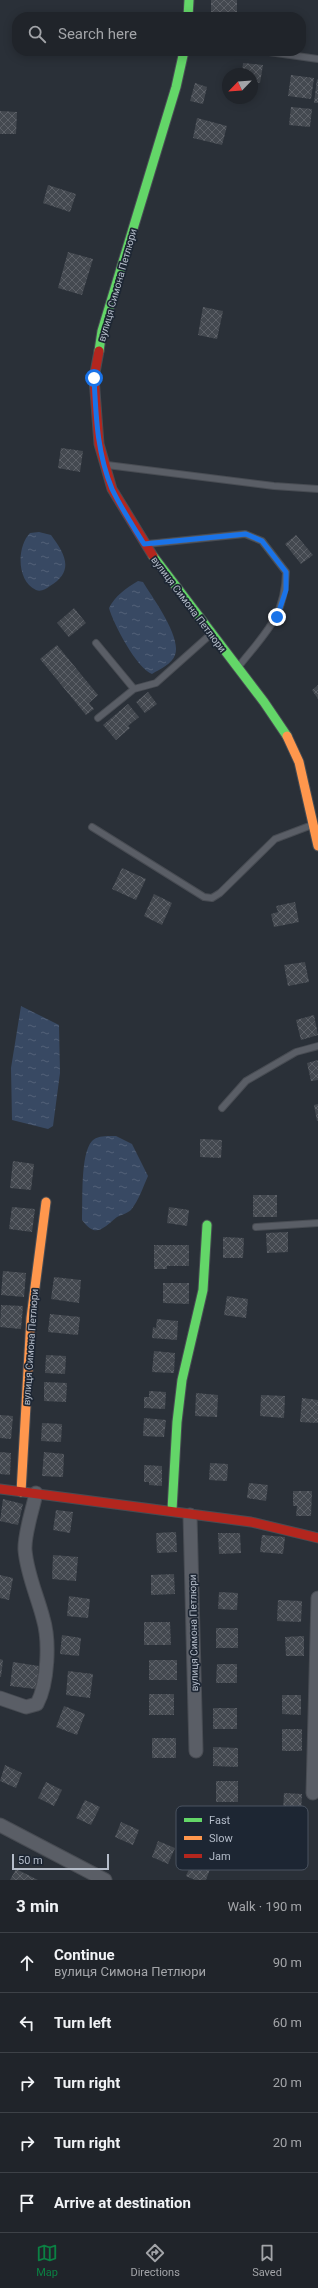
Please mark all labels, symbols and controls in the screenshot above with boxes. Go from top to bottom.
search box [12,12,306,56]
icon: search [26,23,48,45]
text: Search here [58,25,137,43]
north arrow [222,68,258,104]
street label: вулиця Симона Петлюри [96,227,139,343]
route start [85,369,103,387]
street label: вулиця Симона Петлюри [149,554,228,654]
route end [268,608,286,626]
street label: вулиця Симона Петлюри [21,1288,40,1406]
street label: вулиця Симона Петлюри [187,1574,200,1692]
legend [176,1806,308,1870]
text: Fast [209,1814,231,1827]
text: Slow [209,1832,233,1845]
text: Jam [209,1850,231,1863]
scale bar [12,1852,109,1871]
text: 50 m [18,1854,43,1867]
text: 3 min [16,1896,59,1916]
text: Walk · 190 m [227,1899,302,1914]
text: Continue [54,1946,115,1964]
icon: ahead [16,1952,38,1974]
text: 90 m [273,1955,302,1970]
text: вулиця Симона Петлюри [54,1964,206,1979]
icon: left [16,2012,38,2034]
text: Turn left [54,2014,111,2032]
text: 60 m [273,2015,302,2030]
icon: right [16,2072,38,2094]
text: Turn right [54,2074,120,2092]
text: 20 m [273,2075,302,2090]
icon: right [16,2132,38,2154]
text: Turn right [54,2134,120,2152]
text: 20 m [273,2135,302,2150]
icon: arrive [16,2192,38,2214]
text: Arrive at destination [54,2194,191,2212]
tab: Map [36,2242,58,2279]
tab: Directions [130,2242,180,2279]
tab: Saved [252,2242,282,2279]

